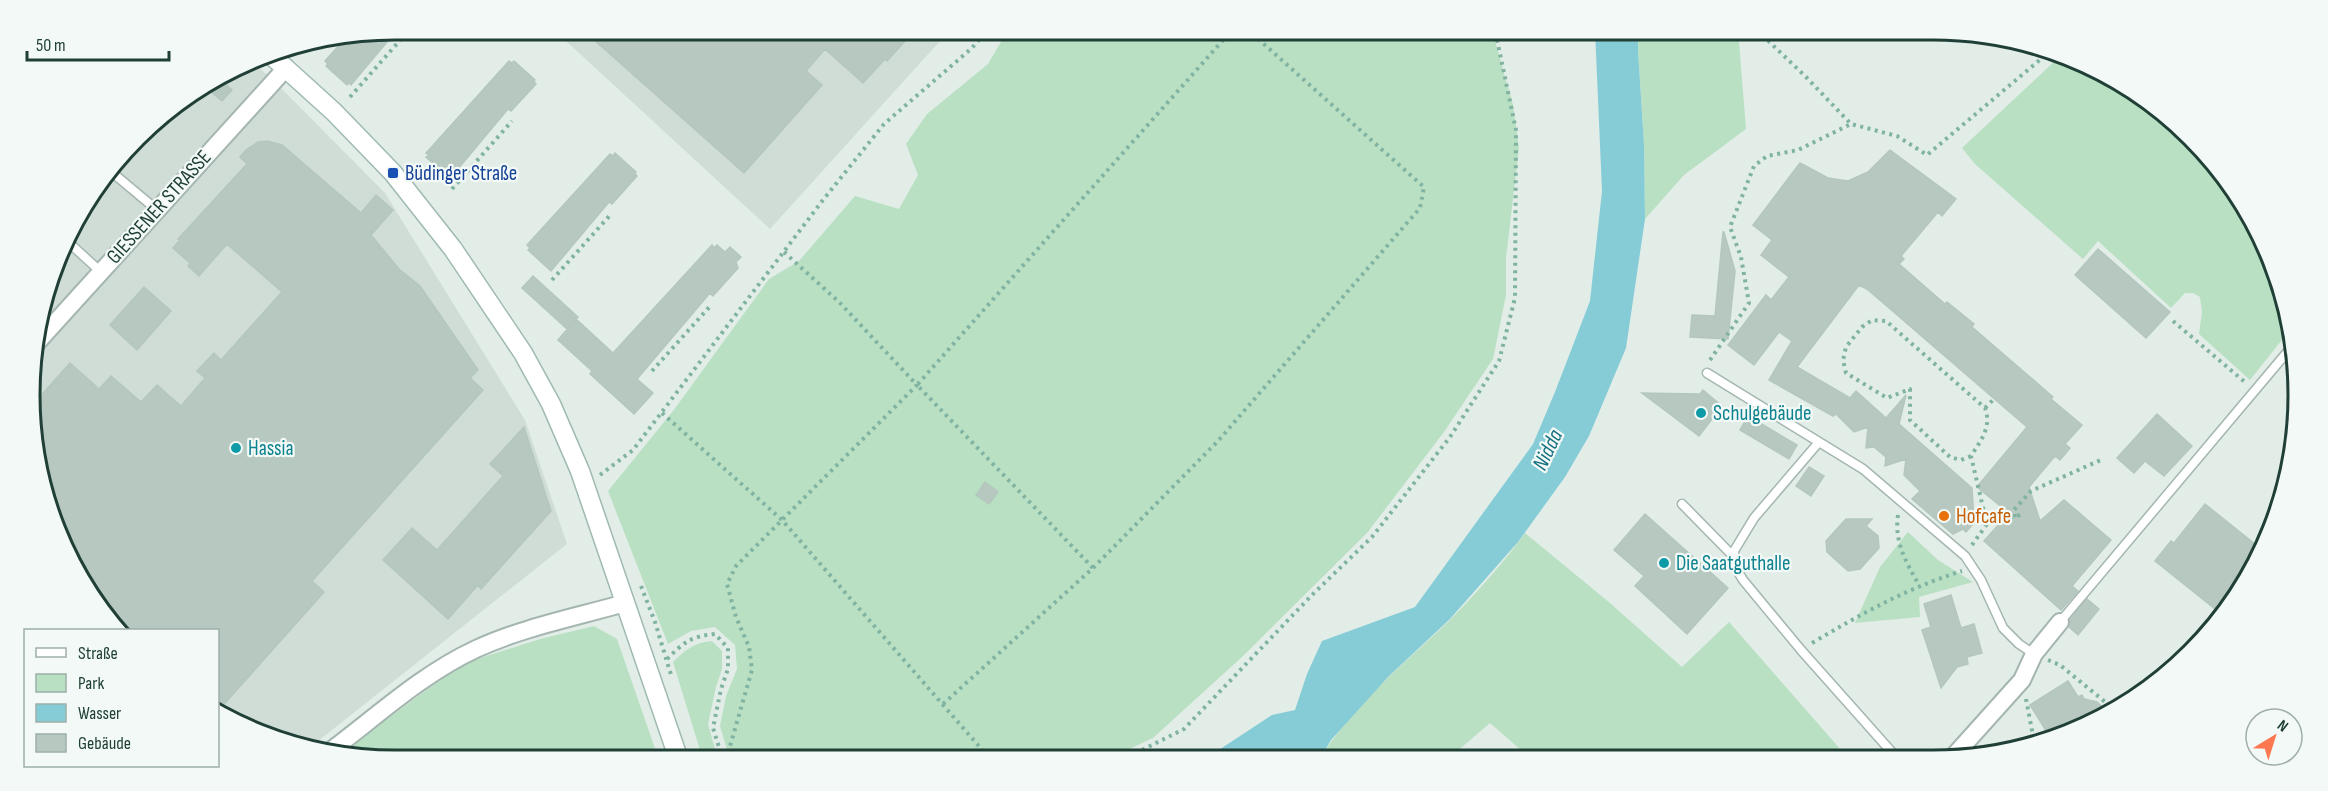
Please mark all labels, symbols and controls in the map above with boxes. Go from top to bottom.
scale bar [27,24,170,62]
text: 50 m [36,35,66,56]
street label: GIESSENER STRASSE [101,145,217,269]
place label: Büdinger Straße [405,161,517,186]
marker: Büdinger Straße [386,166,400,180]
place label: Schulgebäude [1713,401,1812,426]
marker: Schulgebäude [1694,406,1708,420]
water label: Nidda [1527,425,1569,475]
place label: Hassia [248,436,294,461]
marker: Hassia [229,441,243,455]
place label: Hofcafe [1956,504,2011,529]
marker: Hofcafe [1937,509,1951,523]
place label: Die Saatguthalle [1676,551,1790,576]
marker: Die Saatguthalle [1657,556,1671,570]
legend [24,629,219,767]
text: Straße [78,643,118,664]
text: Park [78,673,104,694]
text: Wasser [78,703,121,724]
north arrow [2244,707,2304,767]
text: N [2273,716,2292,736]
text: Gebäude [78,733,131,754]

